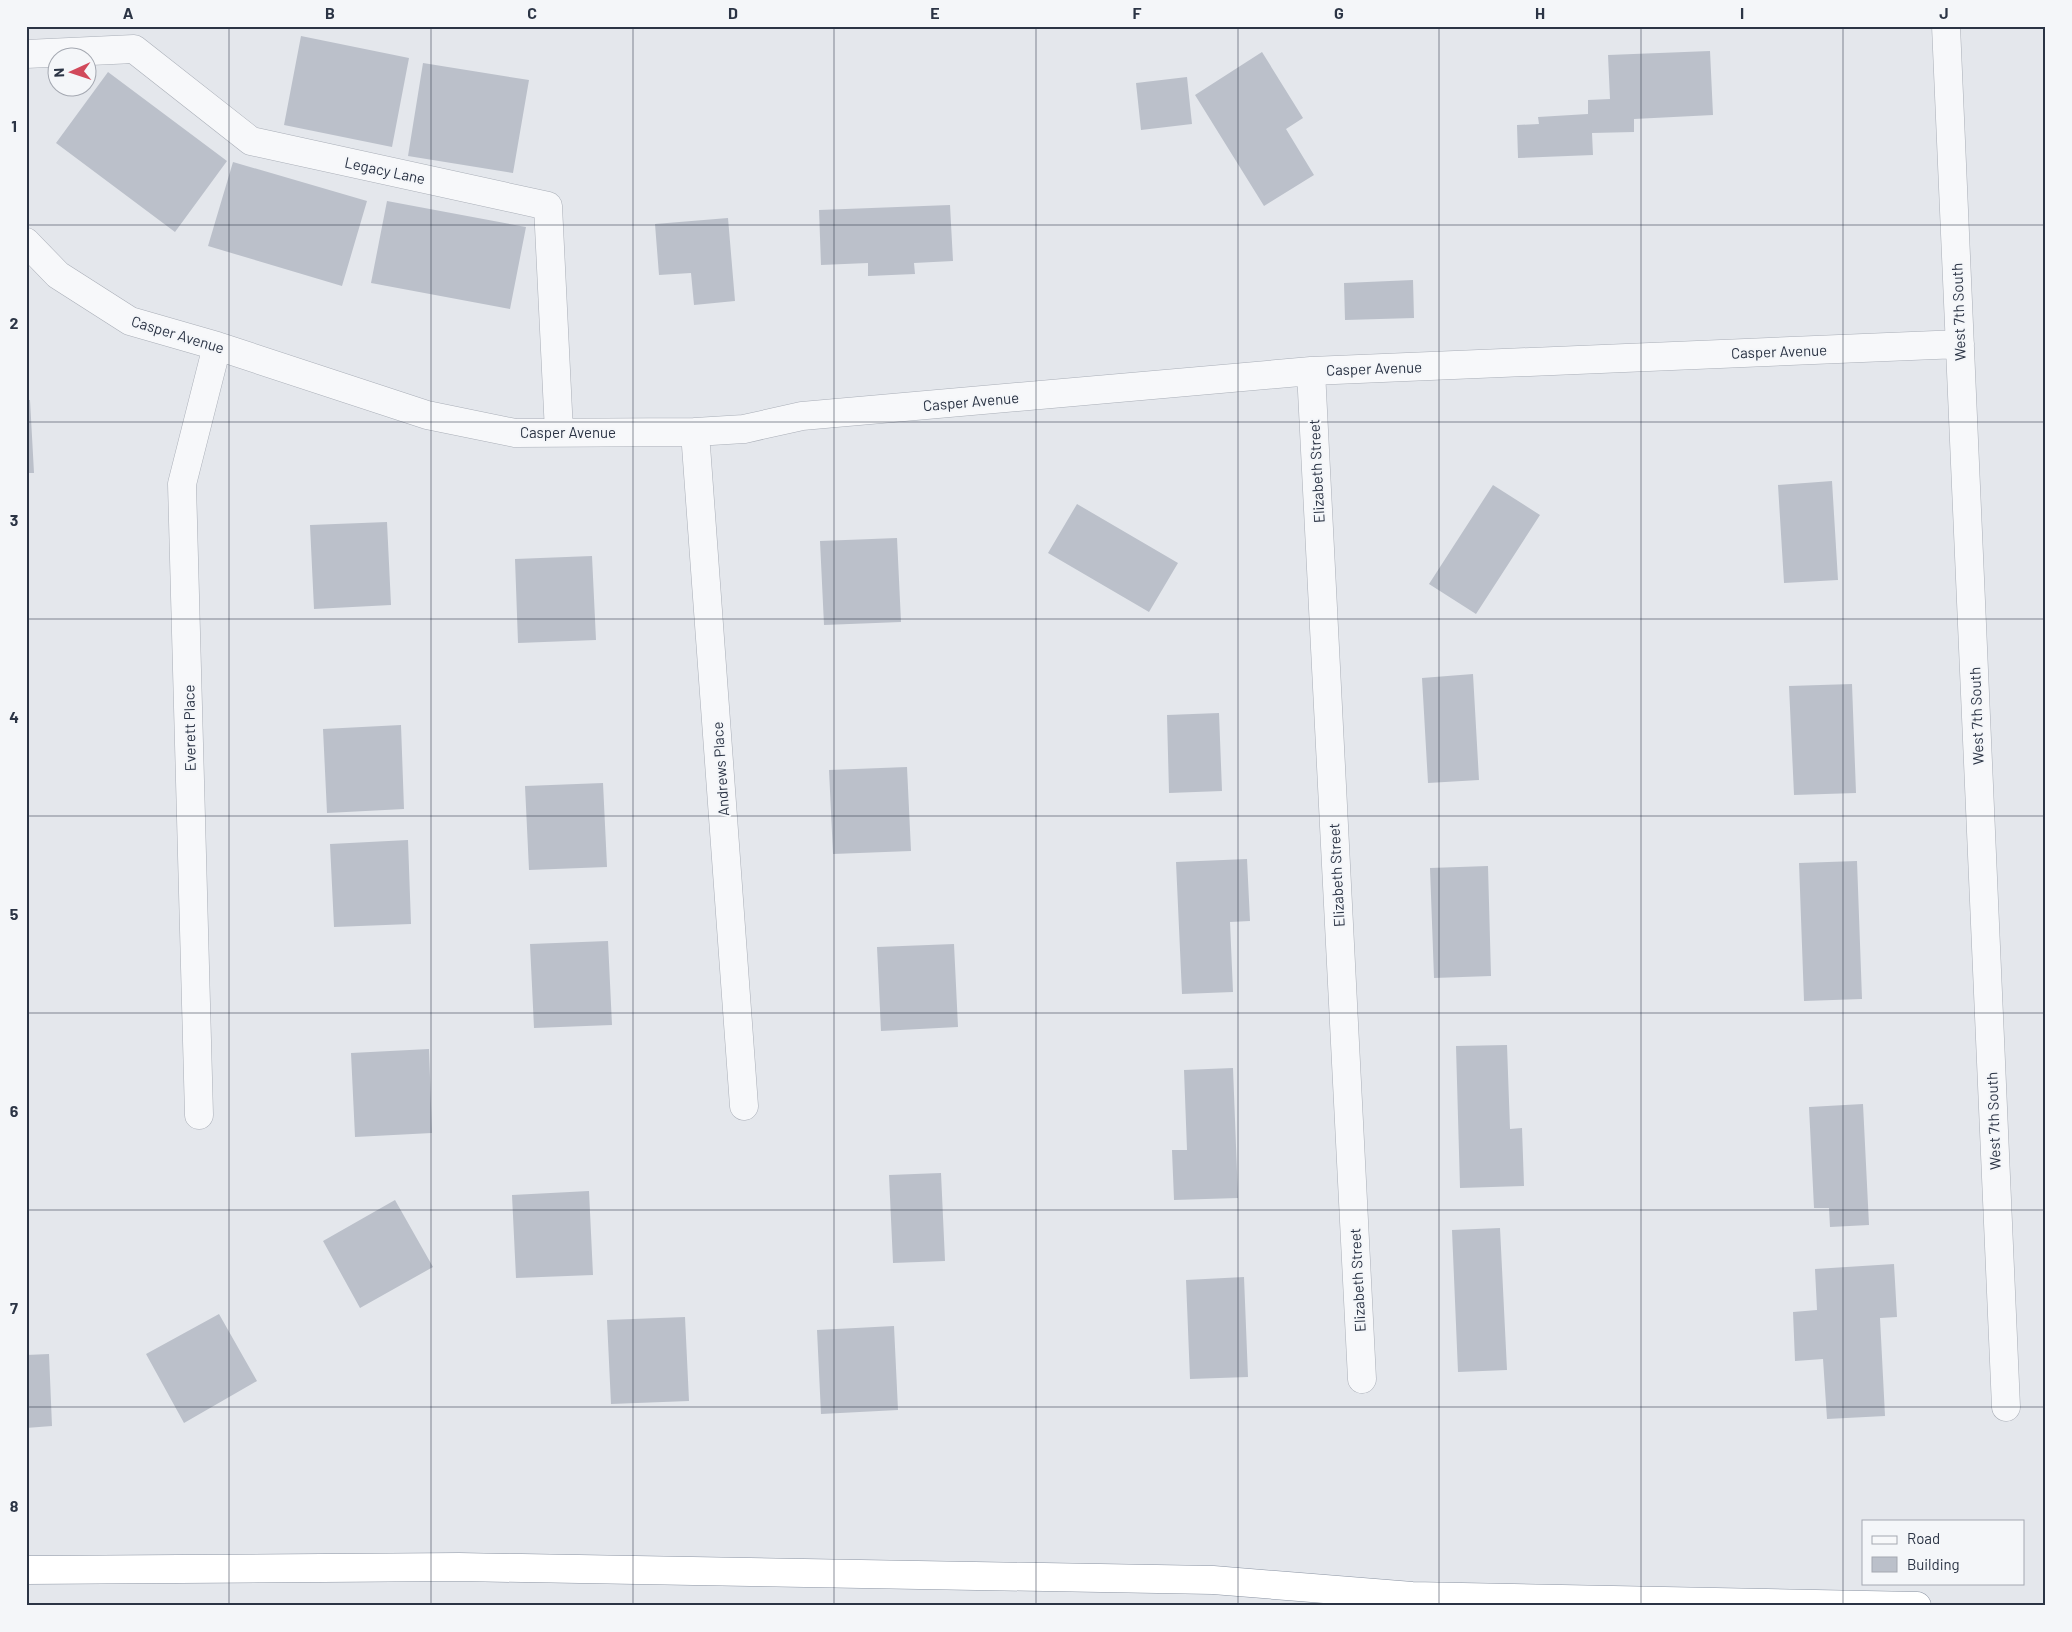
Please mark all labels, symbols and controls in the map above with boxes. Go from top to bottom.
text: A [123,3,134,22]
text: B [325,3,335,22]
text: C [527,3,537,22]
text: D [728,3,738,22]
text: E [930,3,940,22]
text: F [1133,3,1142,22]
text: G [1334,3,1344,22]
text: H [1535,3,1545,22]
text: I [1740,3,1744,22]
text: J [1939,3,1949,22]
north arrow [48,48,98,98]
text: N [50,68,67,78]
text: 1 [11,116,17,135]
street label: Legacy Lane [343,153,427,187]
street label: West 7th South [1947,263,1969,361]
street label: Casper Avenue [129,311,227,357]
text: 2 [10,313,19,332]
street label: Casper Avenue [1731,340,1827,362]
street label: Casper Avenue [1326,357,1422,379]
street label: Casper Avenue [922,388,1020,414]
street label: Elizabeth Street [1304,419,1328,523]
street label: Casper Avenue [520,423,616,441]
text: 3 [10,510,18,529]
street label: West 7th South [1965,667,1987,765]
street label: Everett Place [179,684,199,772]
text: 4 [9,707,19,726]
street label: Andrews Place [708,721,732,817]
street label: Elizabeth Street [1324,823,1348,927]
text: 5 [10,904,19,923]
street label: West 7th South [1982,1072,2004,1170]
text: 6 [10,1101,19,1120]
street label: Elizabeth Street [1345,1228,1369,1332]
text: 7 [10,1298,18,1317]
text: 8 [10,1496,19,1515]
legend [1862,1520,2024,1584]
text: Road [1907,1529,1940,1547]
text: Building [1907,1555,1960,1573]

